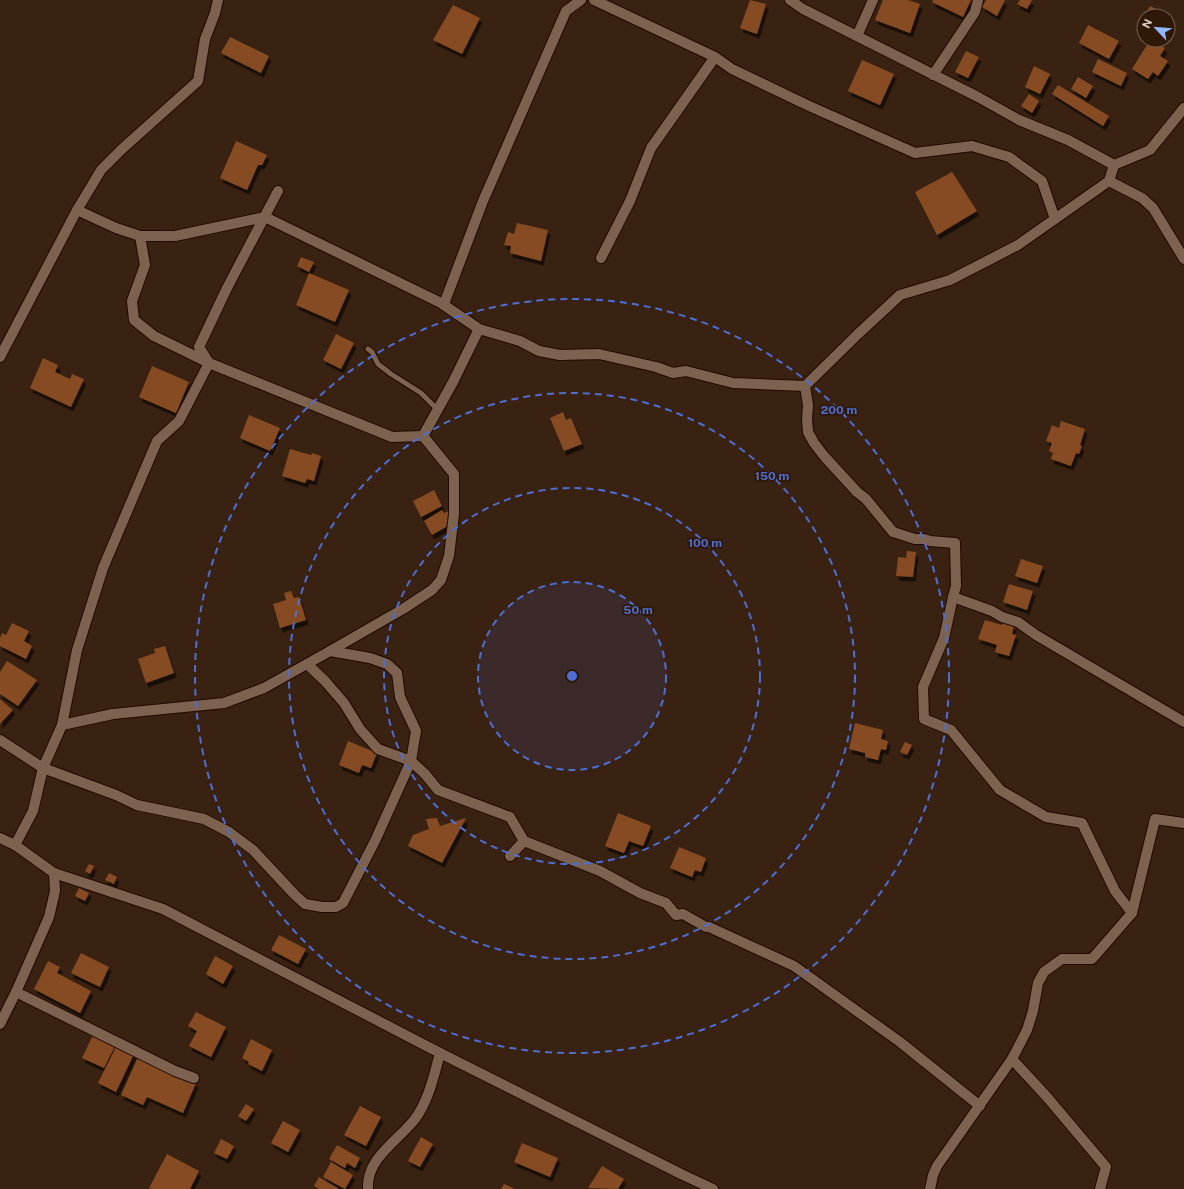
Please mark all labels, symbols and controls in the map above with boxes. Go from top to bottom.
north arrow [1136,8,1176,48]
text: N [1140,17,1154,30]
text: 200 m [821,403,857,417]
text: 150 m [755,469,789,483]
text: 100 m [688,536,722,550]
text: 50 m [623,603,653,617]
centre of rings [565,669,579,683]

